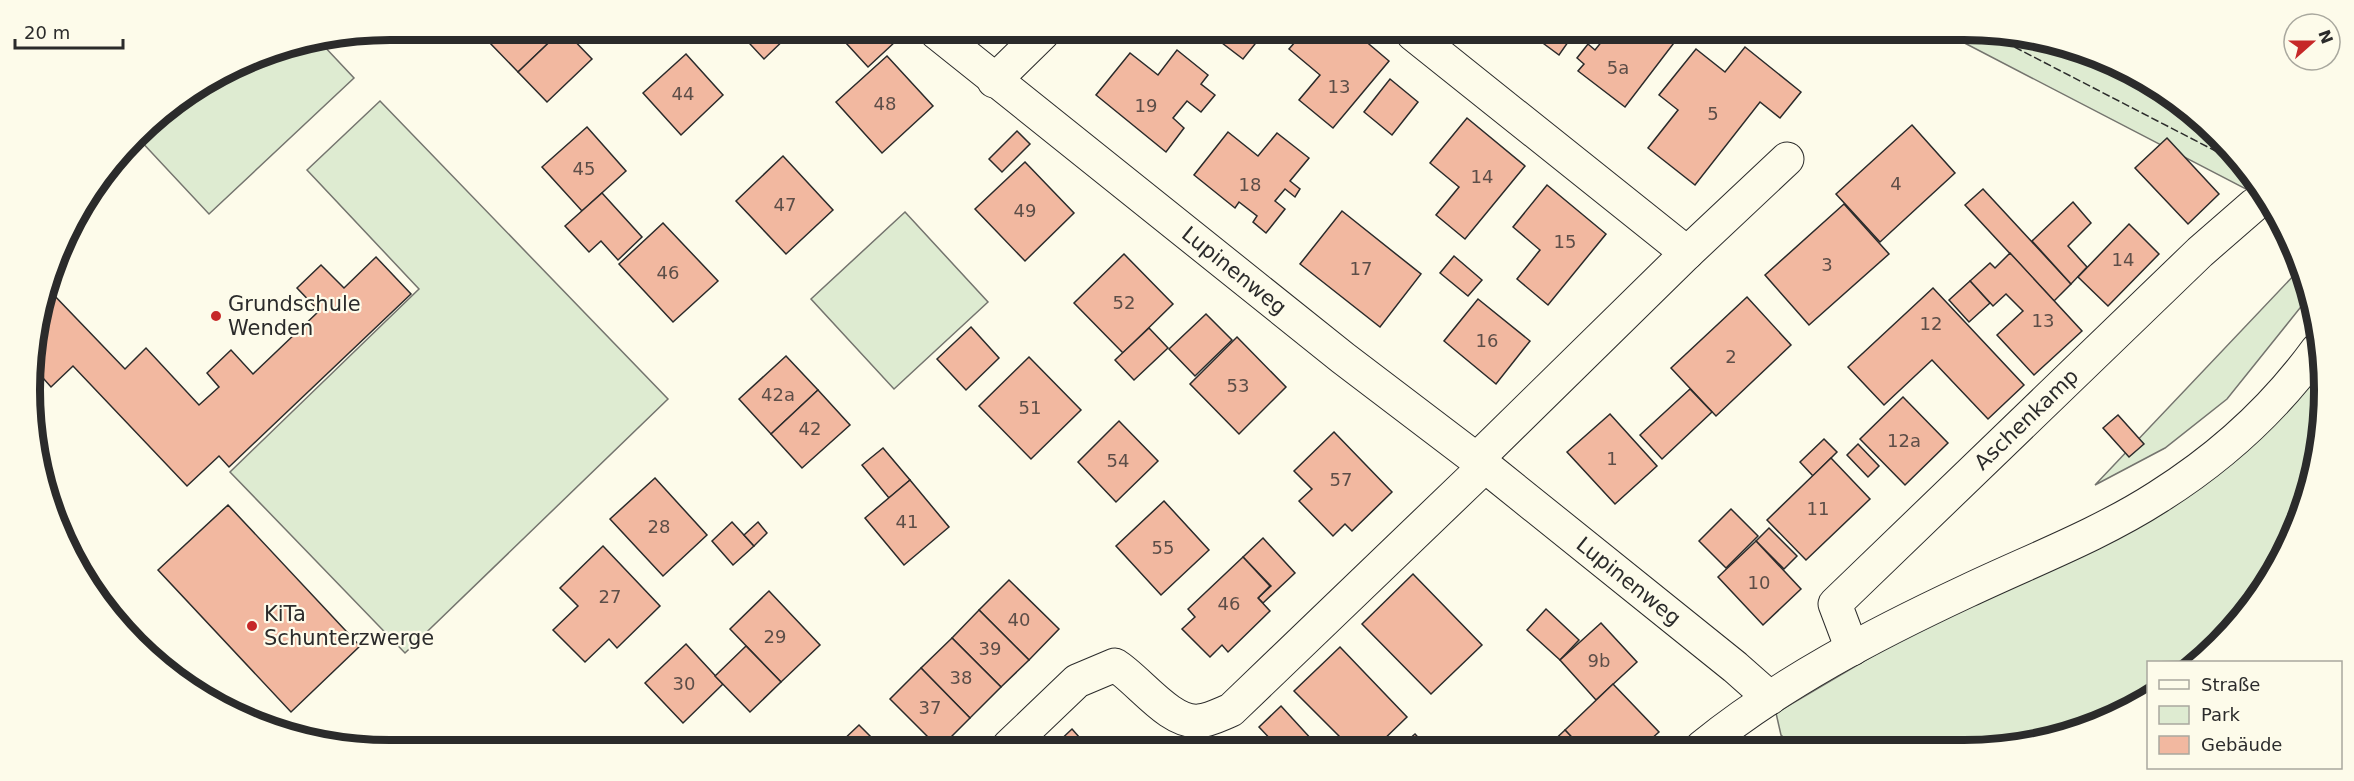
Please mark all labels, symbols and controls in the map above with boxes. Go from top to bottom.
scale bar [15,12,123,50]
north arrow [2282,12,2342,72]
text: 20 m [24,22,70,43]
text: N [2314,27,2337,46]
house number: 5a [1607,57,1629,78]
house number: 13 [1328,76,1350,97]
house number: 44 [672,83,694,104]
house number: 48 [874,93,896,114]
house number: 19 [1135,95,1157,116]
house number: 5 [1707,103,1719,124]
house number: 45 [573,158,595,179]
house number: 14 [1471,166,1493,187]
house number: 4 [1890,173,1902,194]
house number: 18 [1239,174,1261,195]
house number: 47 [774,194,796,215]
house number: 49 [1014,200,1036,221]
street label: Lupinenweg [1177,222,1291,320]
house number: 15 [1554,231,1576,252]
house number: 14 [2112,249,2134,270]
house number: 3 [1821,254,1833,275]
house number: 17 [1350,258,1372,279]
house number: 46 [657,262,679,283]
place label: Grundschule Wenden [228,292,361,340]
house number: 52 [1113,292,1135,313]
marker: Grundschule Wenden [209,309,223,323]
house number: 13 [2032,310,2054,331]
house number: 12 [1920,313,1942,334]
house number: 16 [1476,330,1498,351]
house number: 2 [1725,346,1737,367]
street label: Aschenkamp [1970,364,2083,475]
house number: 53 [1227,375,1249,396]
house number: 42a [761,384,795,405]
house number: 51 [1019,397,1041,418]
house number: 42 [799,418,821,439]
house number: 12a [1887,430,1921,451]
house number: 1 [1606,448,1618,469]
house number: 54 [1107,450,1129,471]
house number: 57 [1330,469,1352,490]
house number: 11 [1807,498,1829,519]
house number: 41 [896,511,918,532]
house number: 28 [648,516,670,537]
street label: Lupinenweg [1572,532,1685,630]
house number: 55 [1152,537,1174,558]
house number: 10 [1748,572,1770,593]
house number: 27 [599,586,621,607]
house number: 46 [1218,593,1240,614]
place label: KiTa Schunterzwerge [264,602,434,650]
house number: 40 [1008,609,1030,630]
marker: KiTa Schunterzwerge [245,619,259,633]
house number: 29 [764,626,786,647]
house number: 39 [979,638,1001,659]
house number: 9b [1588,650,1610,671]
legend [2147,661,2342,769]
house number: 38 [950,667,972,688]
house number: 30 [673,673,695,694]
text: Straße [2201,674,2260,695]
house number: 37 [919,697,941,718]
text: Park [2201,704,2240,725]
text: Gebäude [2201,734,2282,755]

